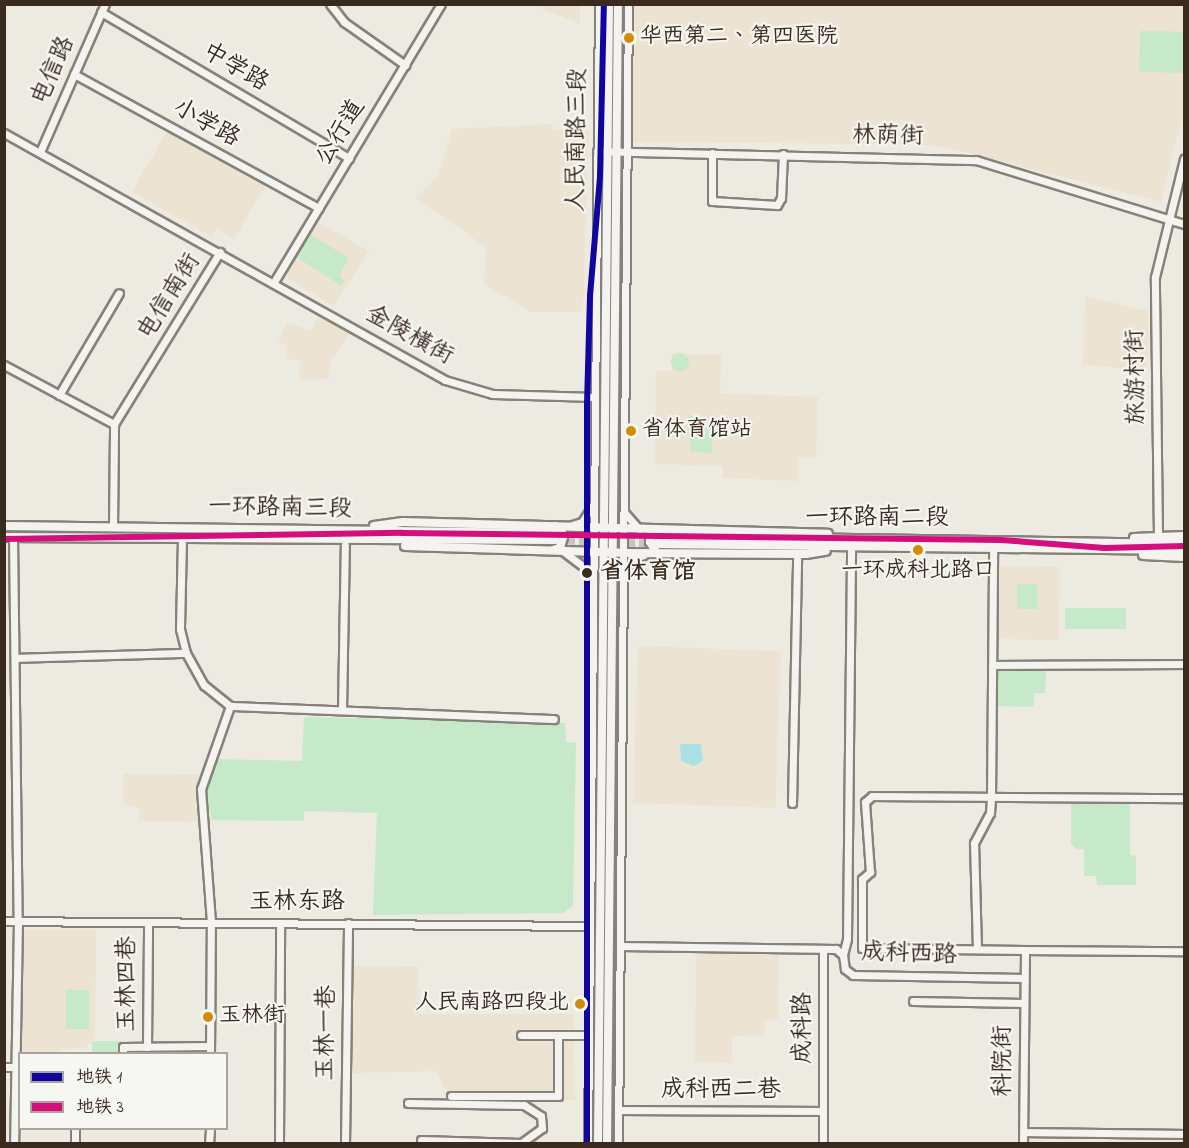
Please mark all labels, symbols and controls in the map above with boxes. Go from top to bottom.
place label: 华西第二、第四医院 [640,25,838,51]
street label: 电信路 [26,32,82,110]
marker: 华西第二、第四医院 [623,32,635,44]
street label: 中学路 [197,38,273,98]
street label: 人民南路三段 [562,68,594,212]
street label: 小学路 [168,94,244,154]
street label: 公行道 [310,95,372,171]
street label: 林荫街 [852,122,924,152]
street label: 电信南街 [132,249,208,345]
street label: 金陵横街 [360,300,458,372]
street label: 旅游村街 [1122,329,1152,425]
place label: 省体育馆站 [642,418,752,444]
marker: 省体育馆站 [625,425,637,437]
street label: 一环路南三段 [208,493,352,525]
street label: 一环路南二段 [805,505,949,533]
marker: 一环成科北路口 [912,544,924,556]
place label: 省体育馆 [600,559,696,587]
place label: 一环成科北路口 [841,559,995,585]
marker: 省体育馆 [578,564,596,582]
street label: 玉林东路 [249,889,345,917]
street label: 玉林四巷 [114,936,142,1032]
street label: 成科西路 [861,939,957,971]
street label: 玉林一巷 [312,985,342,1081]
place label: 人民南路四段北 [415,991,569,1017]
street label: 成科路 [790,992,818,1064]
marker: 人民南路四段北 [574,998,586,1010]
place label: 玉林街 [219,1004,285,1030]
marker: 玉林街 [202,1011,214,1023]
street label: 科院街 [990,1025,1018,1097]
legend [18,1052,228,1130]
text: 地铁 1 [76,1065,122,1091]
street label: 成科西二巷 [661,1077,781,1105]
text: 地铁 3 [76,1095,124,1121]

